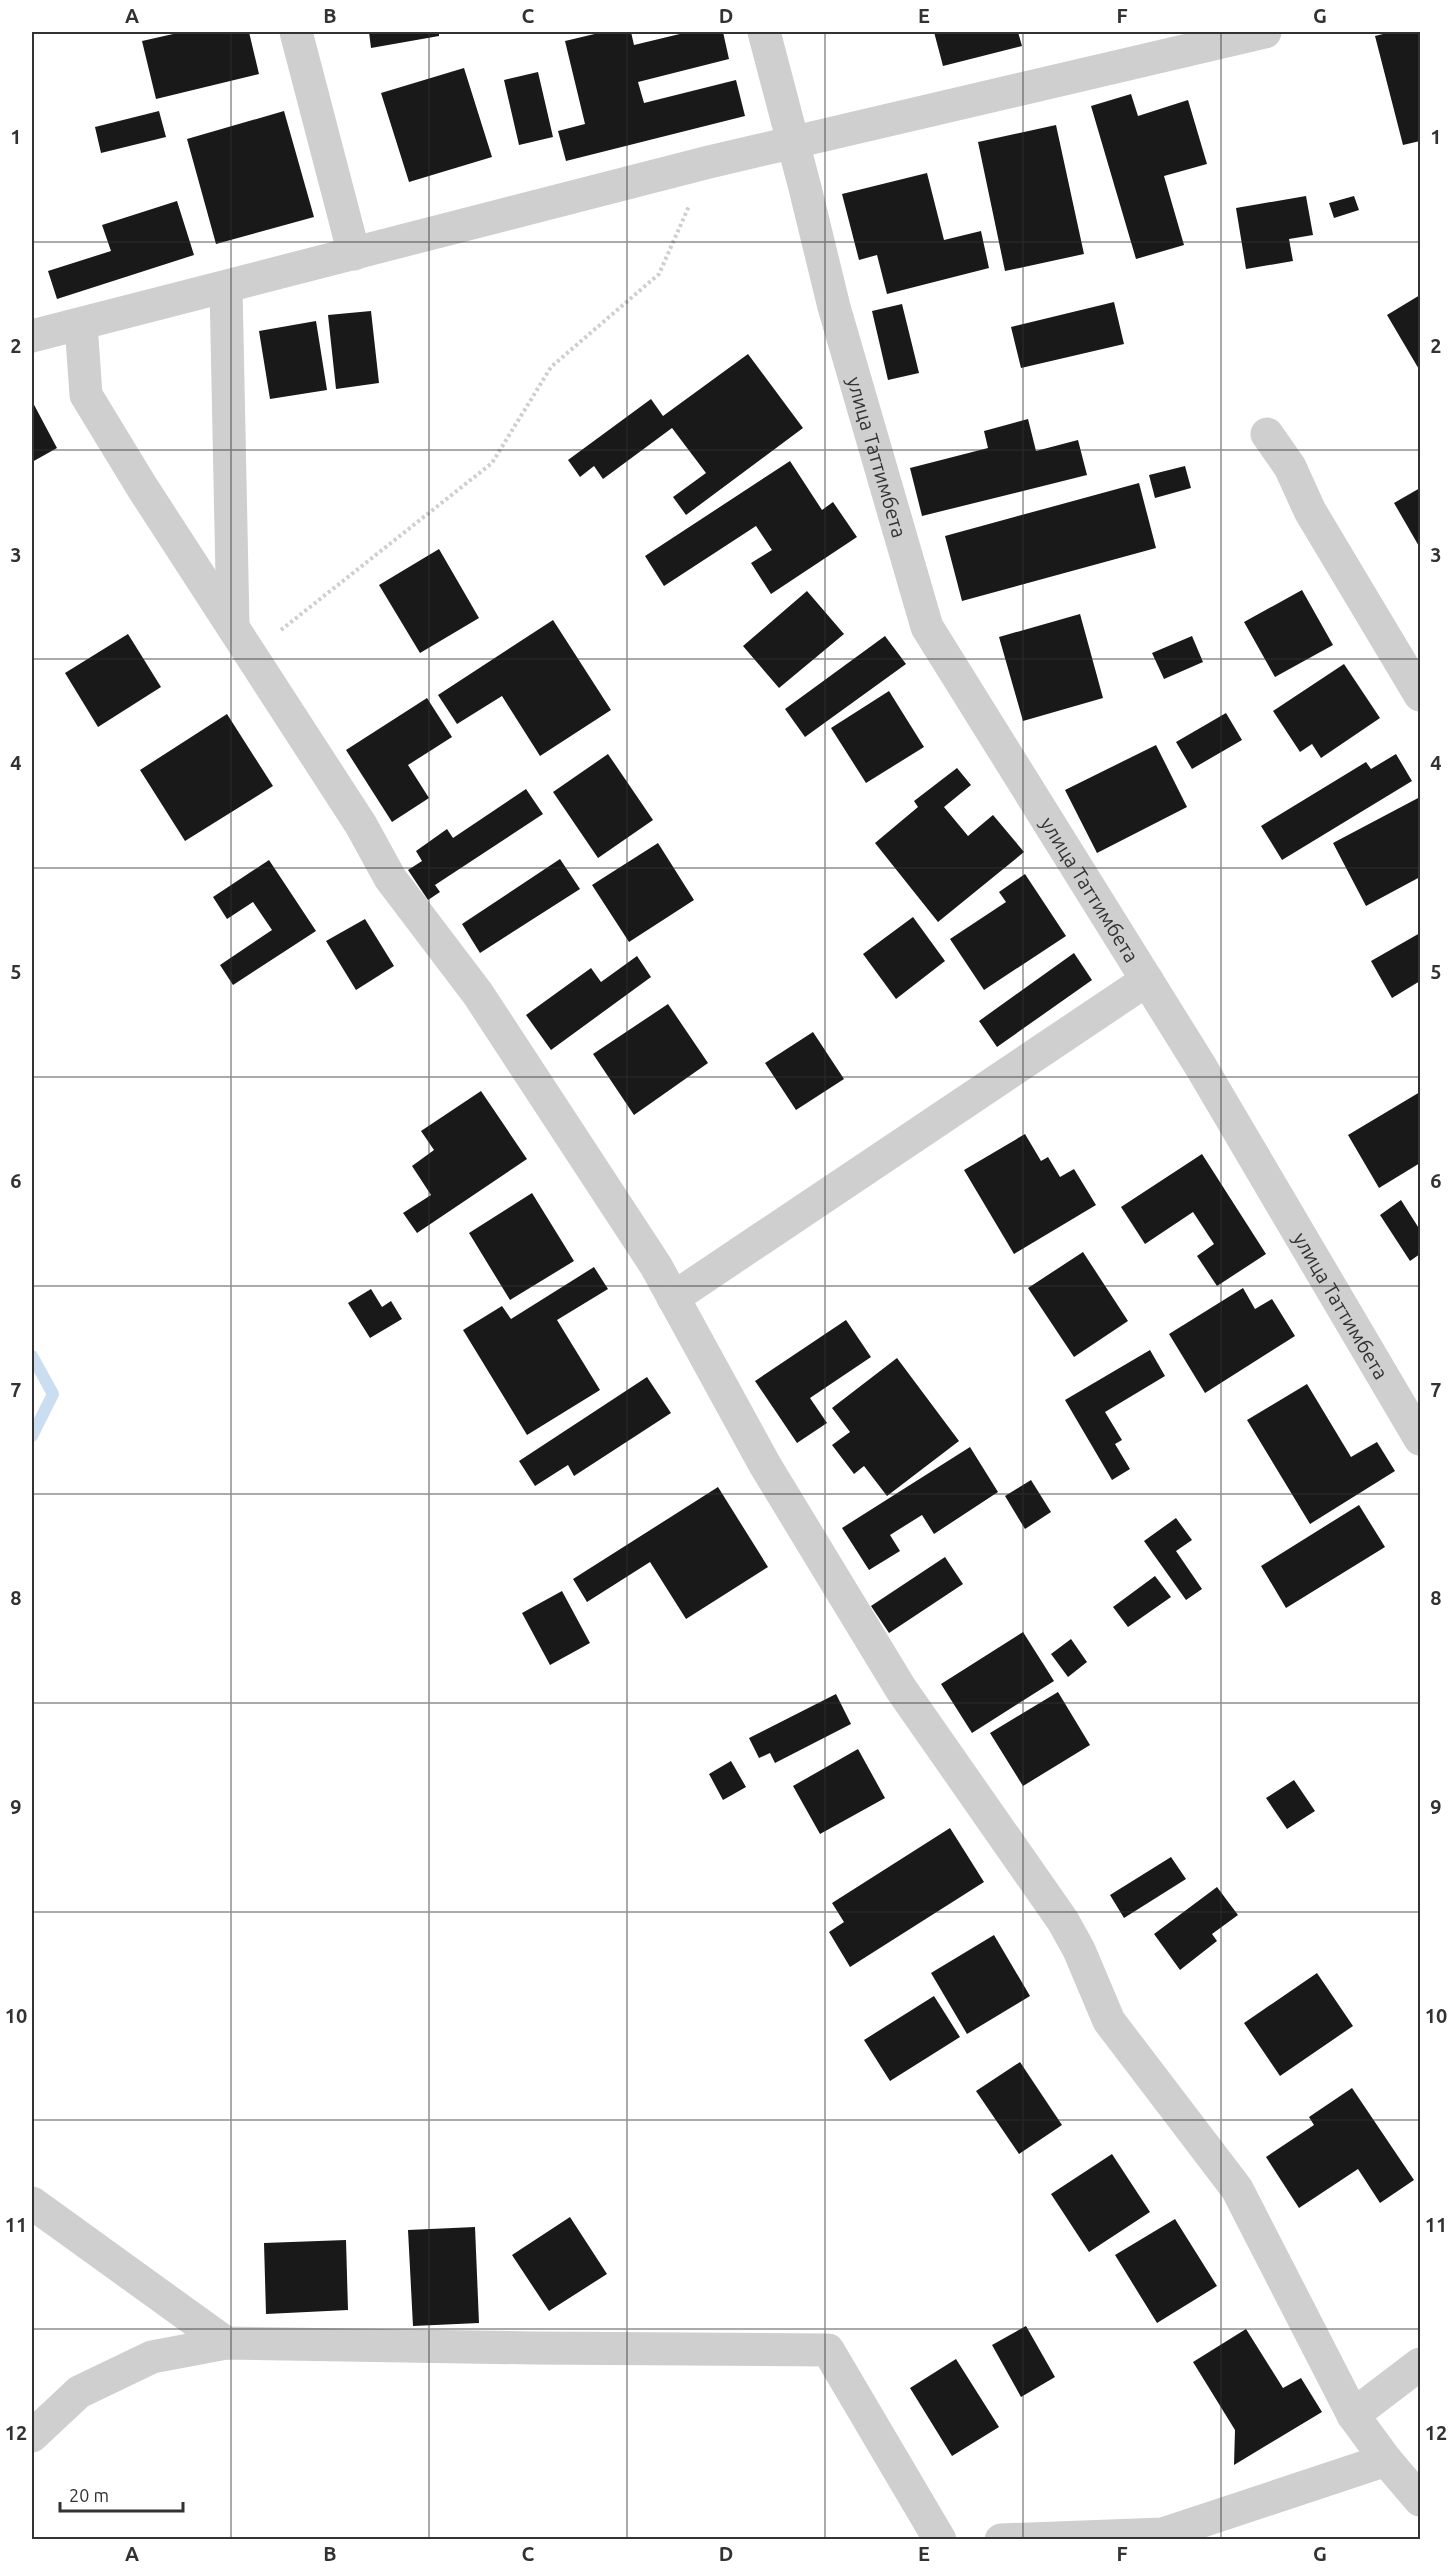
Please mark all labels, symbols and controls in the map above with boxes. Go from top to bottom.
text: A [125,4,139,27]
text: B [323,4,337,27]
text: C [522,4,535,27]
text: D [719,4,733,27]
text: E [918,4,930,27]
text: F [1116,4,1128,27]
text: G [1313,4,1327,27]
text: 1 [10,125,22,148]
text: 1 [1430,125,1442,148]
text: 2 [10,334,22,357]
text: 2 [1430,334,1442,357]
street label: улица Таттимбета [843,374,912,540]
text: 3 [10,543,22,566]
text: 3 [1430,543,1442,566]
text: 4 [10,751,22,774]
text: 4 [1430,751,1442,774]
street label: улица Таттимбета [1037,813,1144,966]
text: 5 [10,960,22,983]
text: 5 [1430,960,1442,983]
text: 6 [10,1169,22,1192]
text: 6 [1430,1169,1442,1192]
street label: улица Таттимбета [1289,1228,1393,1383]
text: 7 [10,1378,22,1401]
text: 7 [1430,1378,1442,1401]
text: 8 [10,1586,22,1609]
text: 8 [1430,1586,1442,1609]
text: 9 [10,1795,22,1818]
text: 9 [1430,1795,1442,1818]
text: 10 [5,2004,27,2027]
text: 10 [1425,2004,1447,2027]
text: 11 [5,2213,27,2236]
text: 11 [1425,2213,1447,2236]
text: 12 [5,2421,27,2444]
text: 12 [1425,2421,1447,2444]
scale bar [60,2475,183,2513]
text: 20 m [69,2485,109,2505]
text: A [125,2542,139,2565]
text: B [323,2542,337,2565]
text: C [522,2542,535,2565]
text: D [719,2542,733,2565]
text: E [918,2542,930,2565]
text: F [1116,2542,1128,2565]
text: G [1313,2542,1327,2565]

